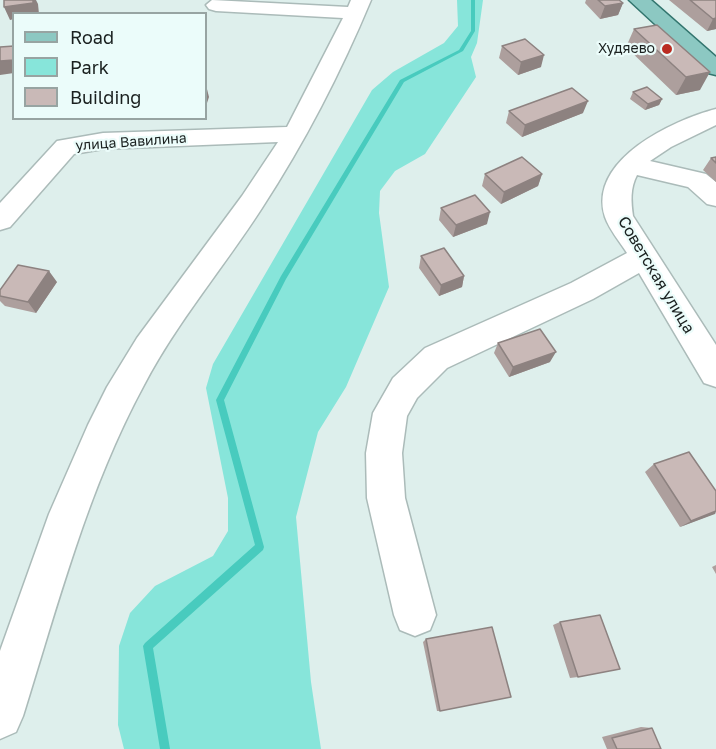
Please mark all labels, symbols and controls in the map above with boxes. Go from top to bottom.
legend [12,12,207,120]
text: Road [70,26,114,48]
place label: Худяево [598,41,655,57]
marker: Худяево [660,42,674,56]
text: Park [70,56,109,78]
text: Building [70,86,141,108]
street label: улица Вавилина [75,130,187,154]
street label: Советская улица [613,213,699,337]

